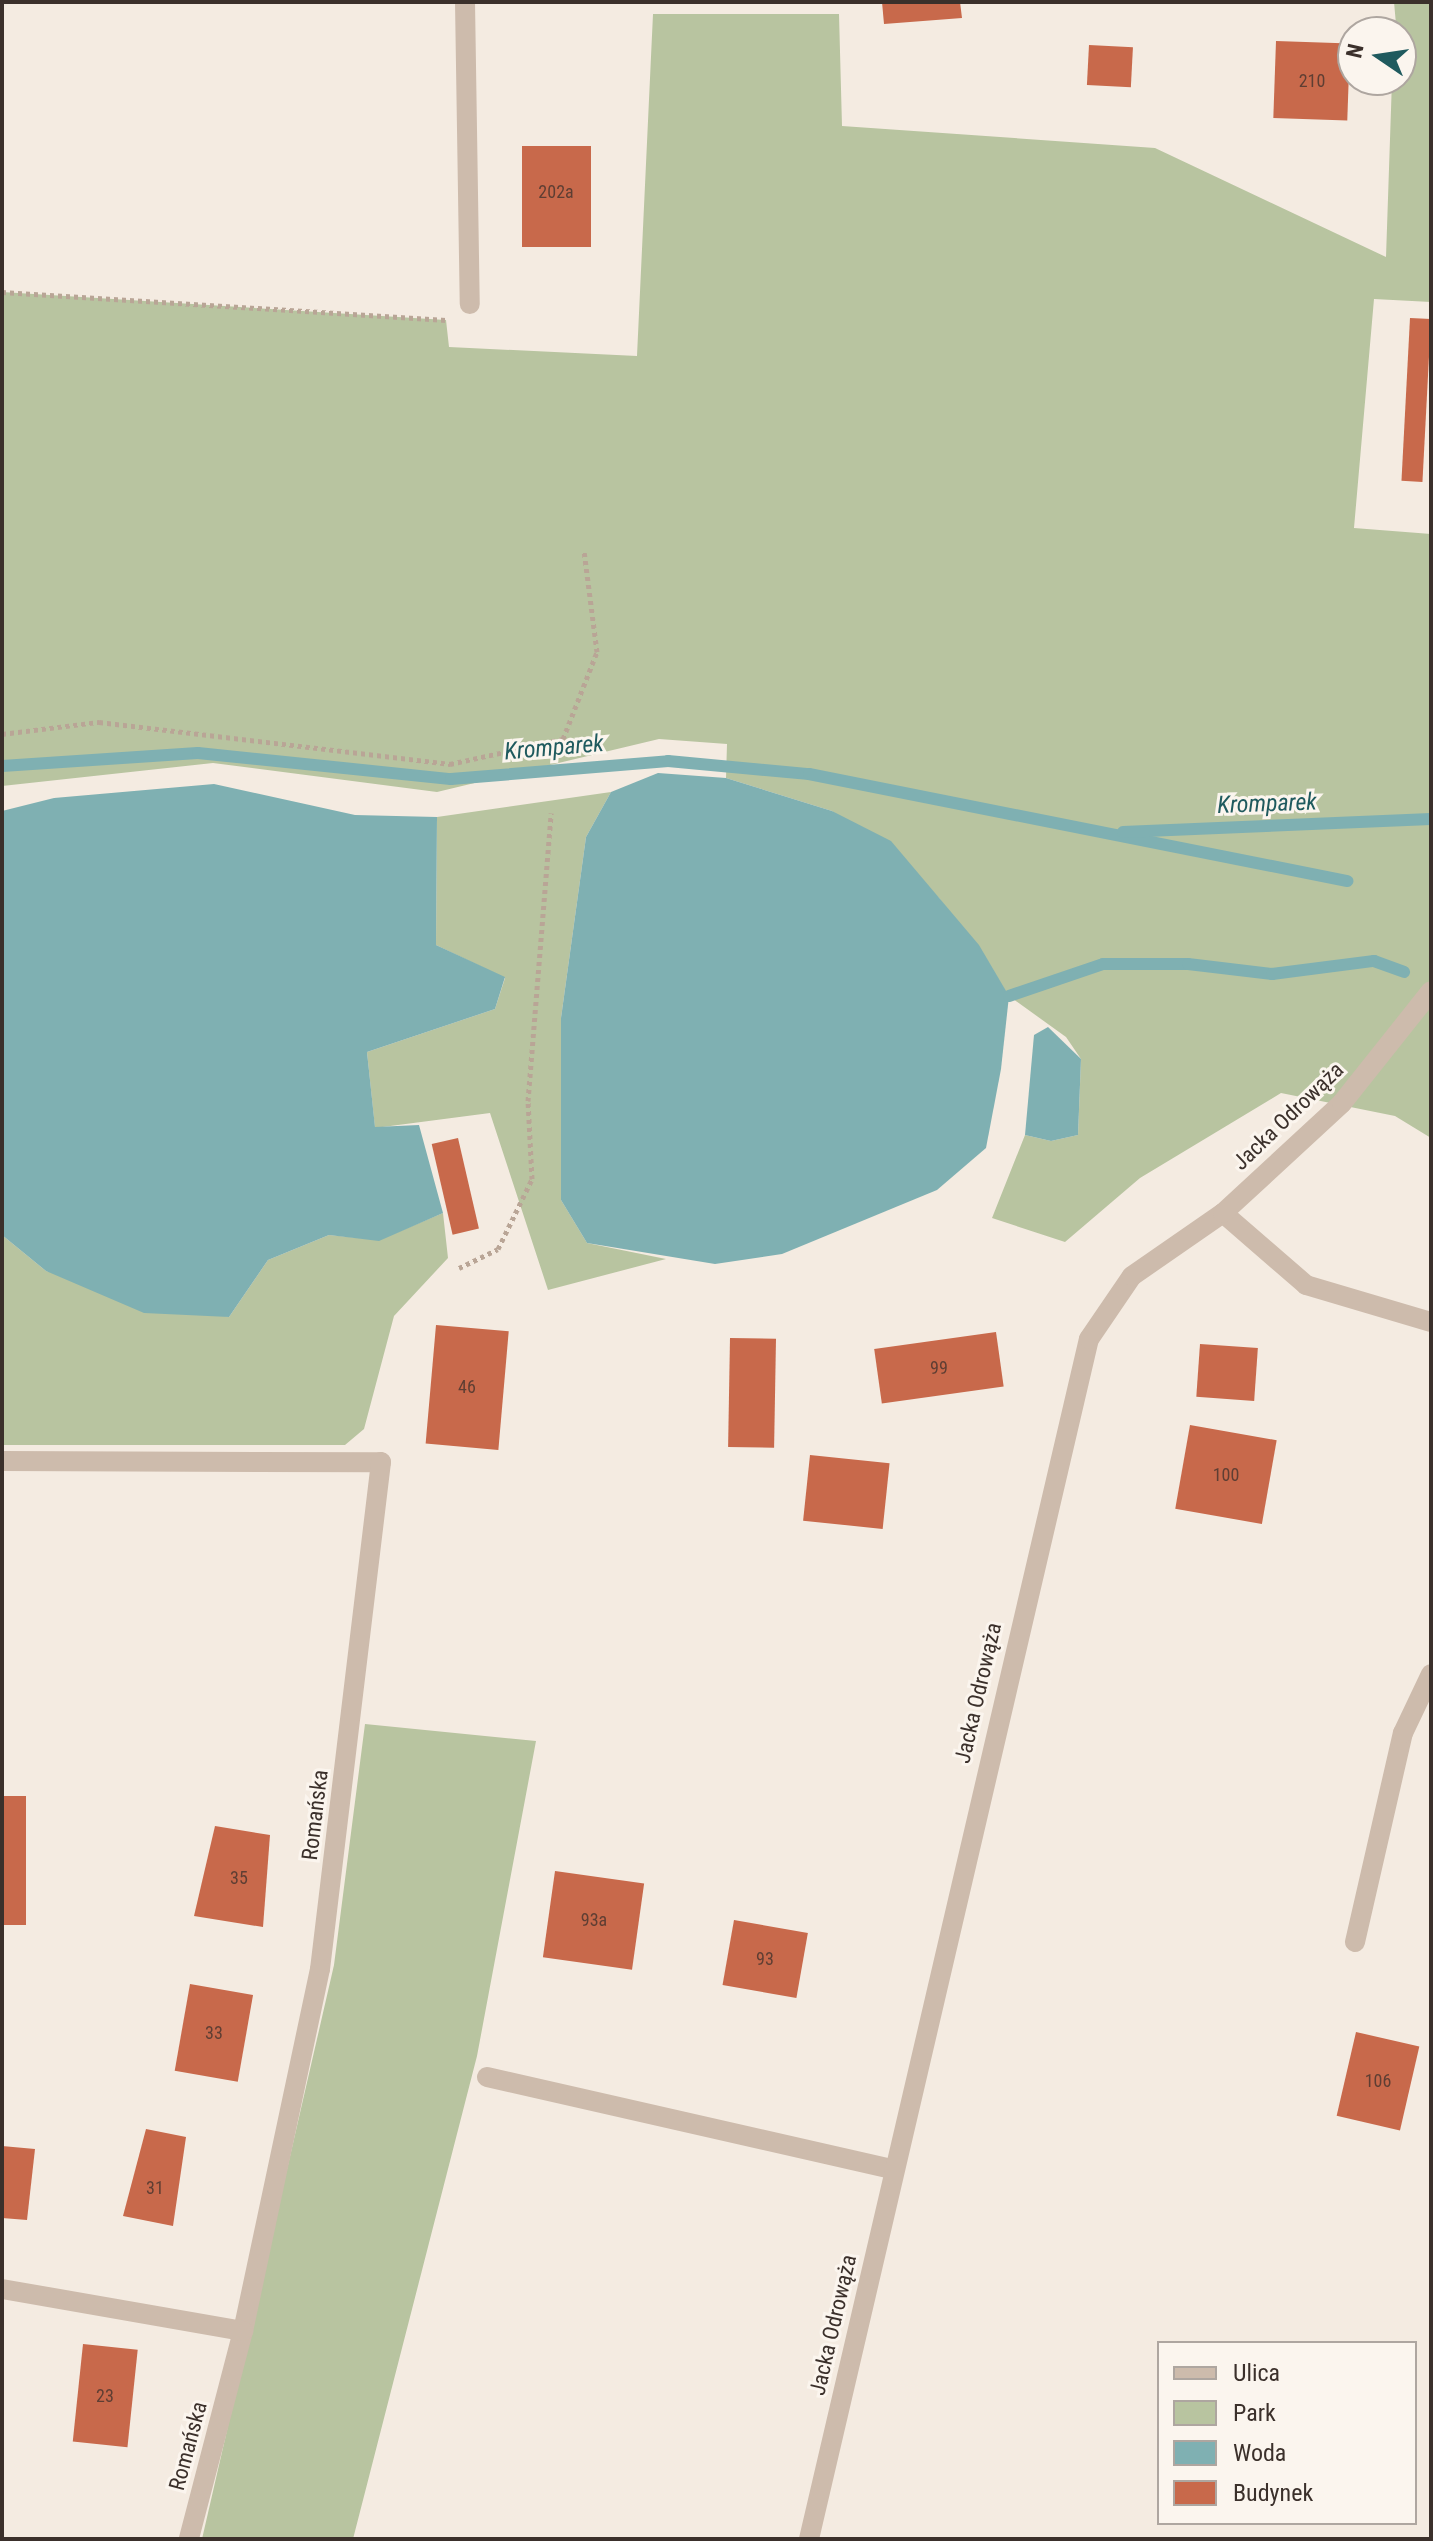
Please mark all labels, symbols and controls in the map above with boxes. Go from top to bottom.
north arrow [1337,16,1417,96]
text: N [1341,42,1369,60]
house number: 210 [1299,70,1325,92]
house number: 202a [538,181,574,203]
water label: Kromparek [503,729,605,767]
water label: Kromparek [1217,788,1317,820]
street label: Jacka Odrowąża [1227,1057,1349,1175]
house number: 99 [930,1357,948,1379]
house number: 46 [458,1376,476,1398]
house number: 100 [1213,1464,1239,1486]
street label: Jacka Odrowąża [949,1620,1007,1766]
street label: Romańska [296,1768,334,1862]
house number: 35 [230,1867,248,1889]
house number: 93a [581,1909,607,1931]
house number: 93 [756,1948,774,1970]
house number: 33 [205,2022,223,2044]
house number: 106 [1365,2070,1391,2092]
house number: 31 [146,2177,164,2199]
street label: Jacka Odrowąża [804,2252,862,2398]
legend [1157,2341,1417,2525]
text: Ulica [1233,2359,1280,2387]
house number: 23 [96,2385,114,2407]
street label: Romańska [163,2399,213,2493]
text: Park [1233,2399,1276,2427]
text: Woda [1233,2439,1286,2467]
text: Budynek [1233,2479,1313,2507]

